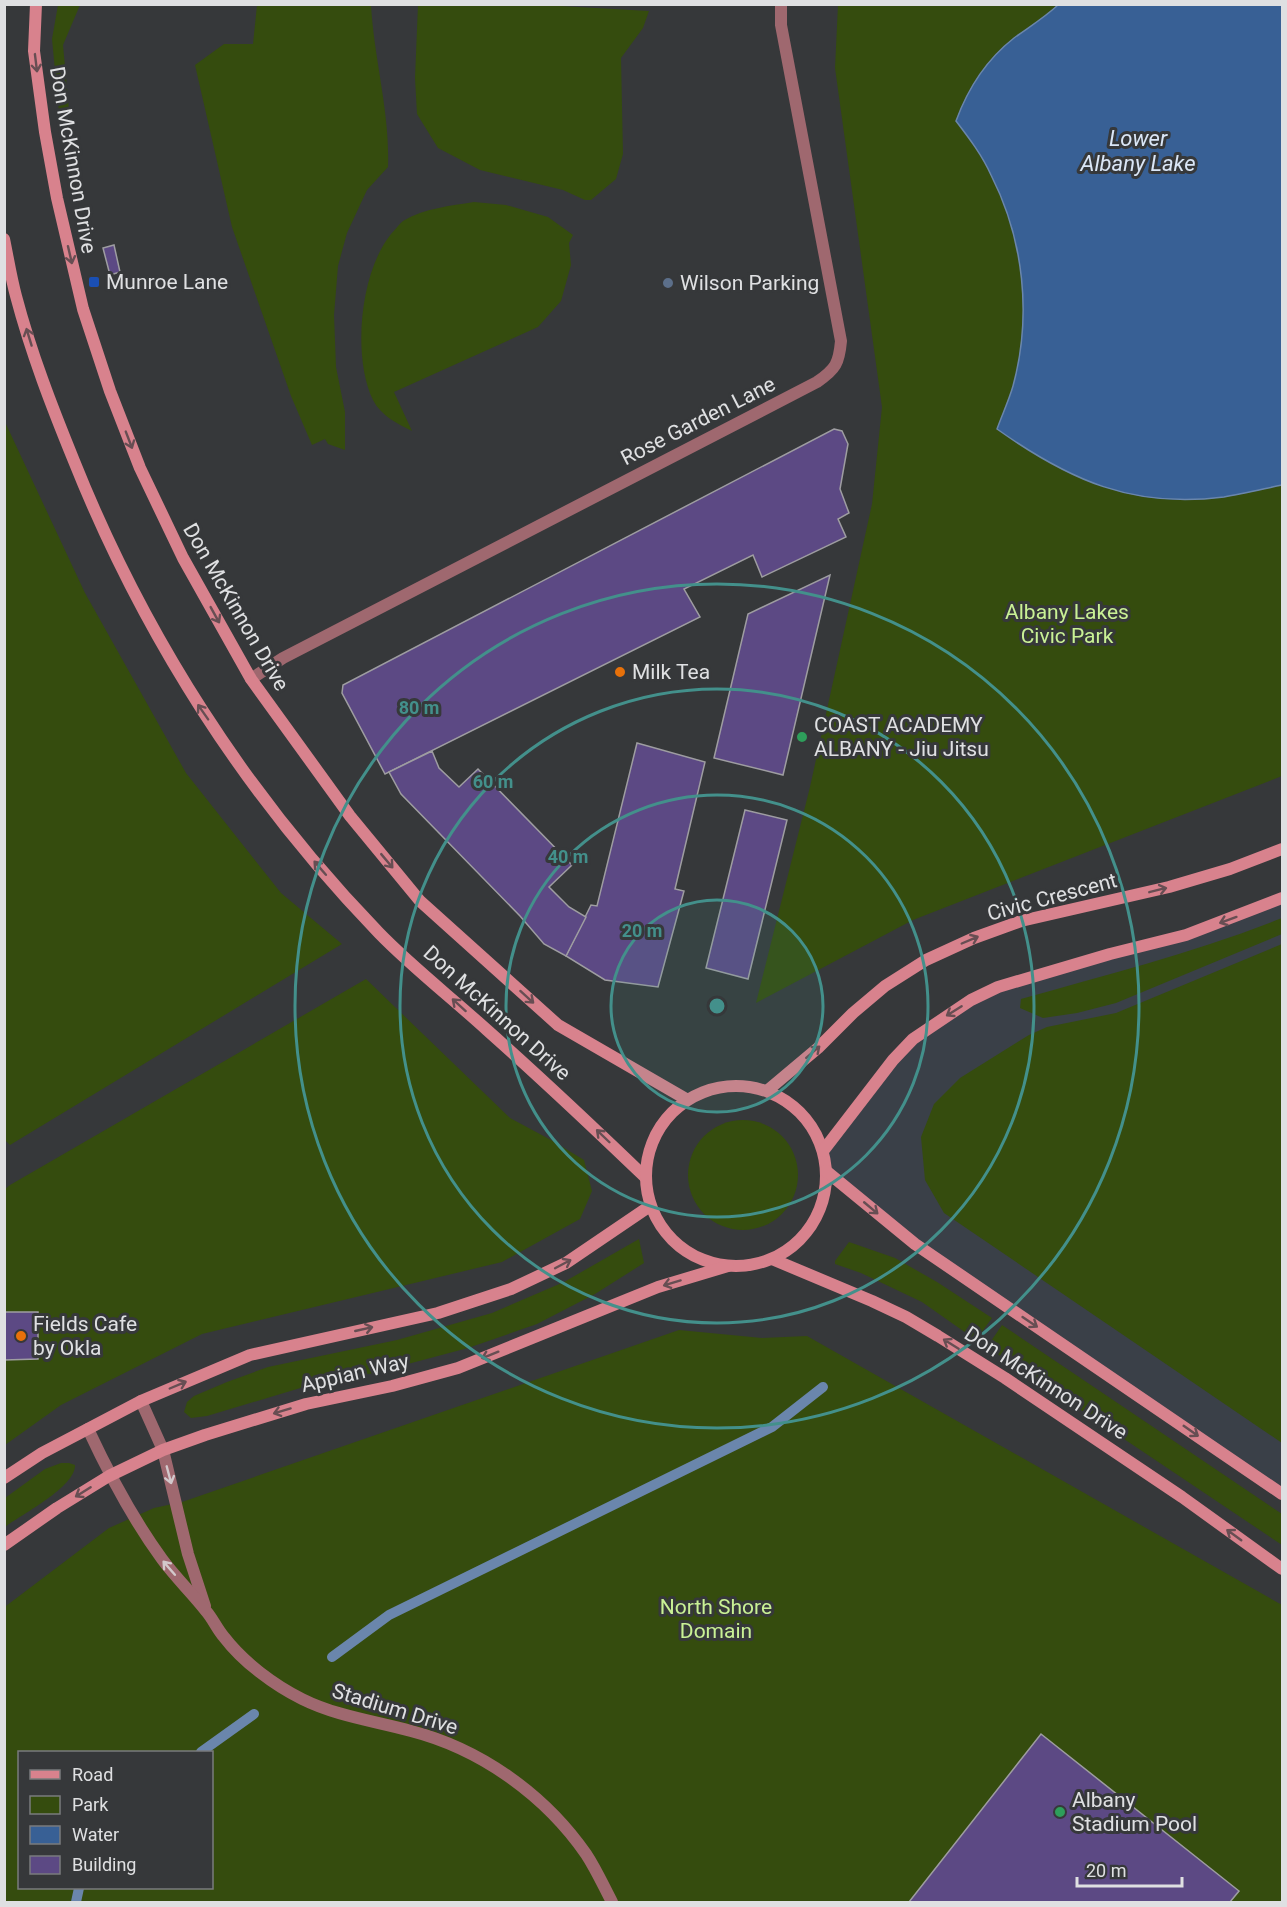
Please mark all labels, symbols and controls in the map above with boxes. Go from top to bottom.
one-way arrow [30,52,41,72]
street label: Don McKinnon Drive [45,65,101,255]
water label: Lower Albany Lake [1079,126,1196,176]
one-way arrow [65,244,76,264]
place label: Munroe Lane [106,270,228,294]
place label: Wilson Parking [680,271,819,295]
marker: Munroe Lane [87,275,101,289]
marker: Wilson Parking [661,276,675,290]
one-way arrow [23,328,34,347]
street label: Rose Garden Lane [617,372,779,470]
one-way arrow [124,431,135,449]
street label: Don McKinnon Drive [178,519,294,695]
park label: Albany Lakes Civic Park [1005,600,1129,648]
one-way arrow [209,606,221,623]
place label: Milk Tea [632,660,710,684]
marker: Milk Tea [613,665,627,679]
text: 80 m [399,697,439,718]
one-way arrow [197,705,209,721]
place label: COAST ACADEMY ALBANY - Jiu Jitsu [814,713,989,761]
marker: COAST ACADEMY ALBANY - Jiu Jitsu [795,730,809,744]
text: 60 m [473,771,513,792]
text: 40 m [548,846,588,867]
one-way arrow [381,853,394,869]
one-way arrow [313,861,327,876]
street label: Civic Crescent [984,868,1120,926]
one-way arrow [1148,884,1167,896]
one-way arrow [1219,915,1238,926]
text: 20 m [622,920,662,941]
one-way arrow [961,934,979,945]
street label: Don McKinnon Drive [419,941,575,1085]
one-way arrow [519,990,534,1004]
centre of rings [707,996,727,1016]
one-way arrow [452,998,467,1012]
one-way arrow [946,1005,963,1017]
one-way arrow [805,1045,820,1059]
one-way arrow [595,1129,610,1144]
one-way arrow [863,1202,879,1215]
one-way arrow [554,1258,572,1269]
one-way arrow [663,1278,682,1289]
place label: Fields Cafe by Okla [33,1312,137,1360]
one-way arrow [1021,1316,1038,1328]
street label: Don McKinnon Drive [960,1321,1132,1445]
one-way arrow [354,1322,373,1334]
marker: Fields Cafe by Okla [14,1329,28,1343]
one-way arrow [943,1337,960,1349]
street label: Appian Way [299,1349,411,1397]
one-way arrow [482,1350,500,1361]
one-way arrow [168,1379,187,1390]
one-way arrow [273,1406,292,1417]
one-way arrow [1183,1425,1199,1437]
one-way arrow [164,1465,175,1484]
one-way arrow [75,1486,92,1498]
one-way arrow [1227,1529,1243,1542]
one-way arrow [163,1560,176,1576]
park label: North Shore Domain [660,1595,772,1643]
street label: Stadium Drive [329,1679,461,1739]
legend [18,1751,213,1889]
text: Road [72,1764,113,1785]
place label: Albany Stadium Pool [1072,1788,1197,1836]
text: Park [72,1794,109,1815]
marker: Albany Stadium Pool [1053,1805,1067,1819]
text: Water [72,1824,119,1845]
scale bar [1077,1850,1182,1888]
text: Building [72,1854,136,1875]
text: 20 m [1086,1860,1126,1881]

